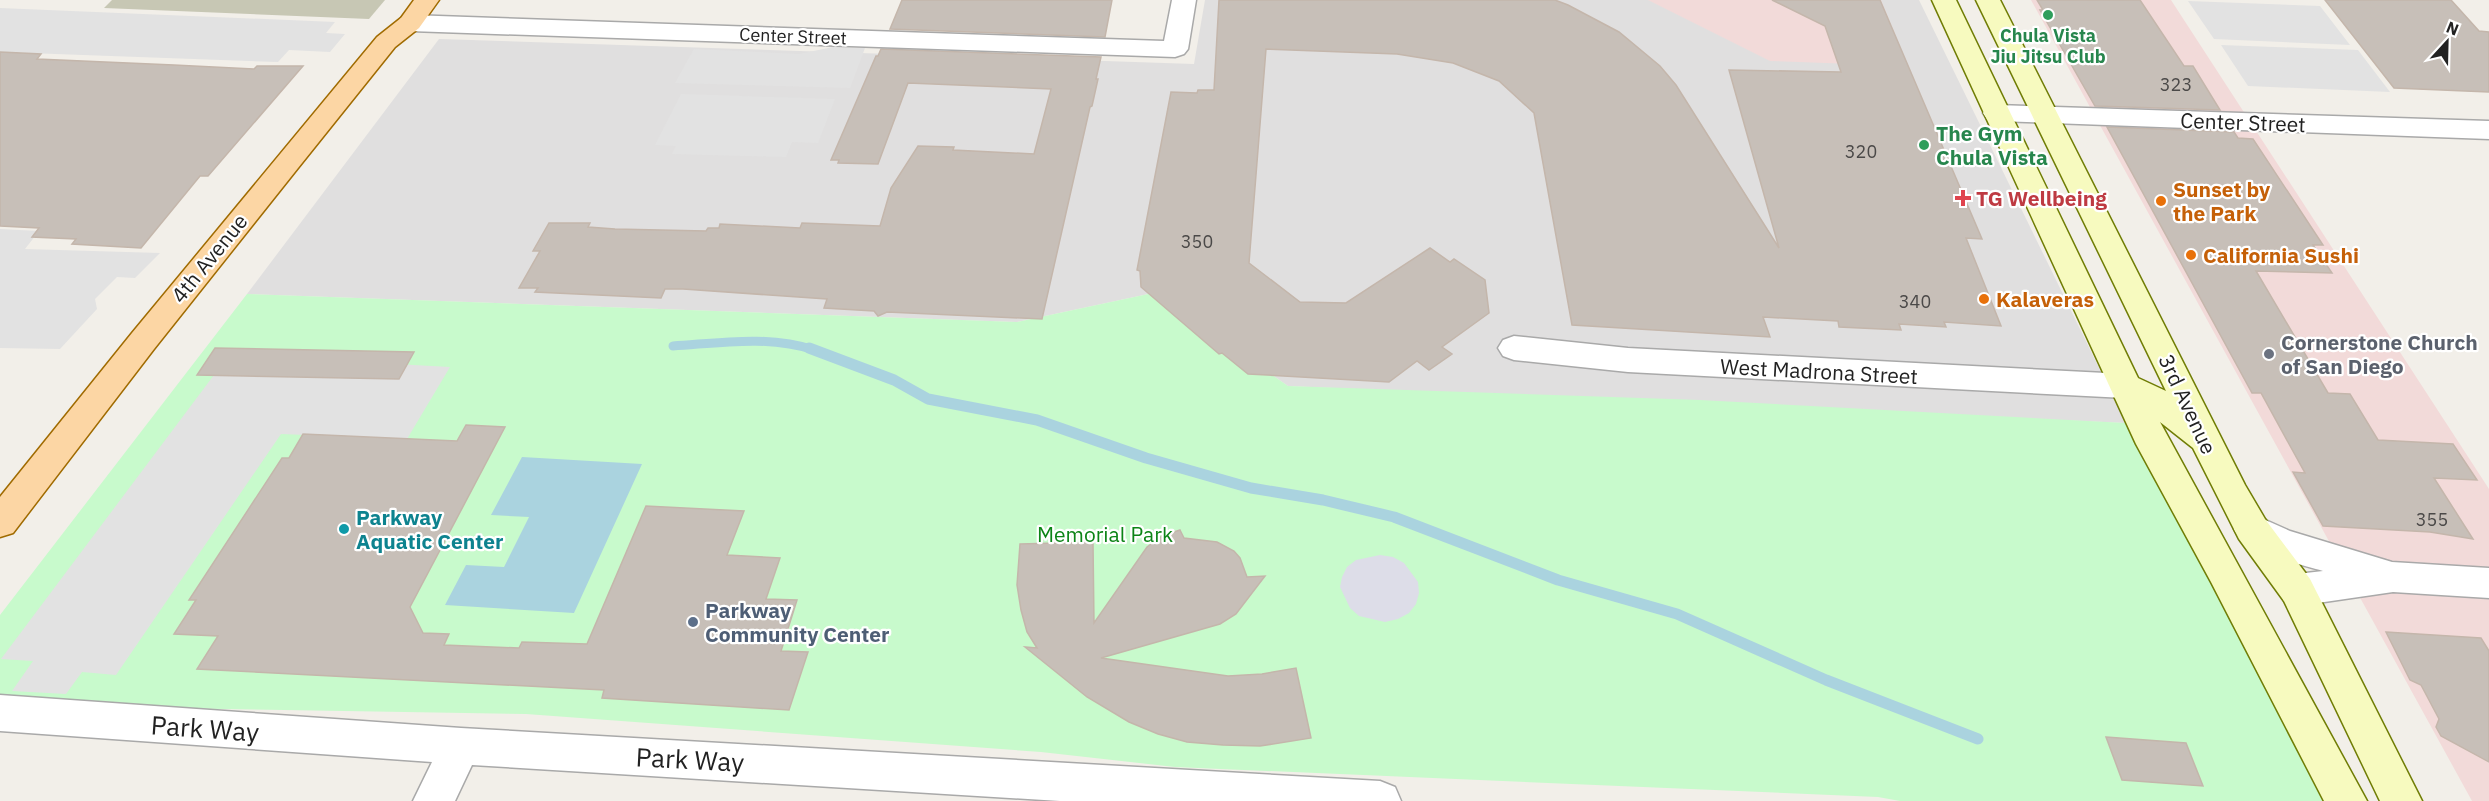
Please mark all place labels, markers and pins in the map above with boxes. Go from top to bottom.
marker: Chula Vista Jiu Jitsu Club [2041,8,2055,22]
place label: Chula Vista Jiu Jitsu Club [1990,24,2106,68]
place label: The Gym Chula Vista [1936,119,2048,171]
marker: The Gym Chula Vista [1917,138,1931,152]
place label: Sunset by the Park [2173,175,2271,227]
place label: TG Wellbeing [1976,184,2107,212]
marker: TG Wellbeing [1954,189,1972,207]
marker: Sunset by the Park [2154,194,2168,208]
place label: California Sushi [2203,241,2359,269]
marker: California Sushi [2184,248,2198,262]
place label: Kalaveras [1996,285,2094,313]
marker: Kalaveras [1977,292,1991,306]
place label: Cornerstone Church of San Diego [2281,328,2478,380]
marker: Cornerstone Church of San Diego [2262,347,2276,361]
place label: Parkway Aquatic Center [356,503,504,555]
marker: Parkway Aquatic Center [337,522,351,536]
place label: Parkway Community Center [705,596,890,648]
marker: Parkway Community Center [686,615,700,629]

